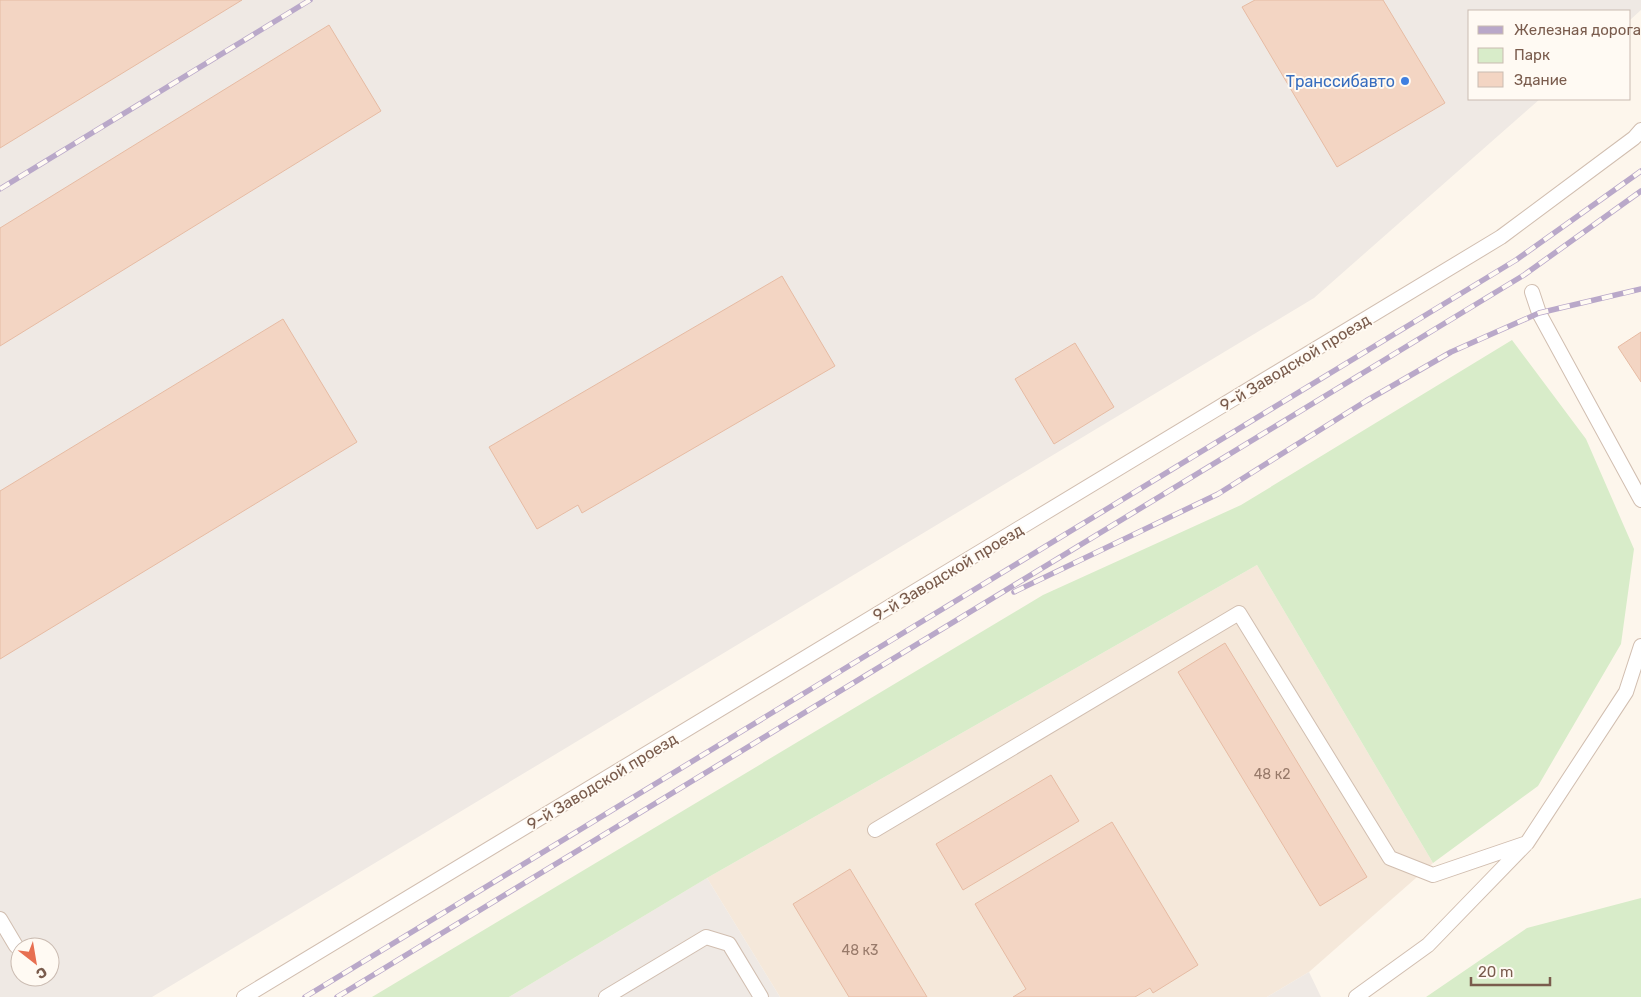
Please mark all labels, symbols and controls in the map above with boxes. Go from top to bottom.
legend [1468,10,1631,100]
text: Железная дорога [1514,21,1641,39]
text: Парк [1514,46,1550,64]
text: Здание [1514,71,1567,89]
place label: Транссибавто [1286,72,1395,91]
marker: Транссибавто [1399,75,1411,87]
street label: 9-й Заводской проезд [1217,310,1374,415]
street label: 9-й Заводской проезд [870,520,1027,625]
street label: 9-й Заводской проезд [524,729,681,834]
house number: 48 к2 [1254,766,1290,783]
north arrow [10,937,60,987]
house number: 48 к3 [842,942,878,959]
scale bar [1471,954,1550,986]
text: С [33,963,50,983]
text: 20 m [1478,963,1513,981]

